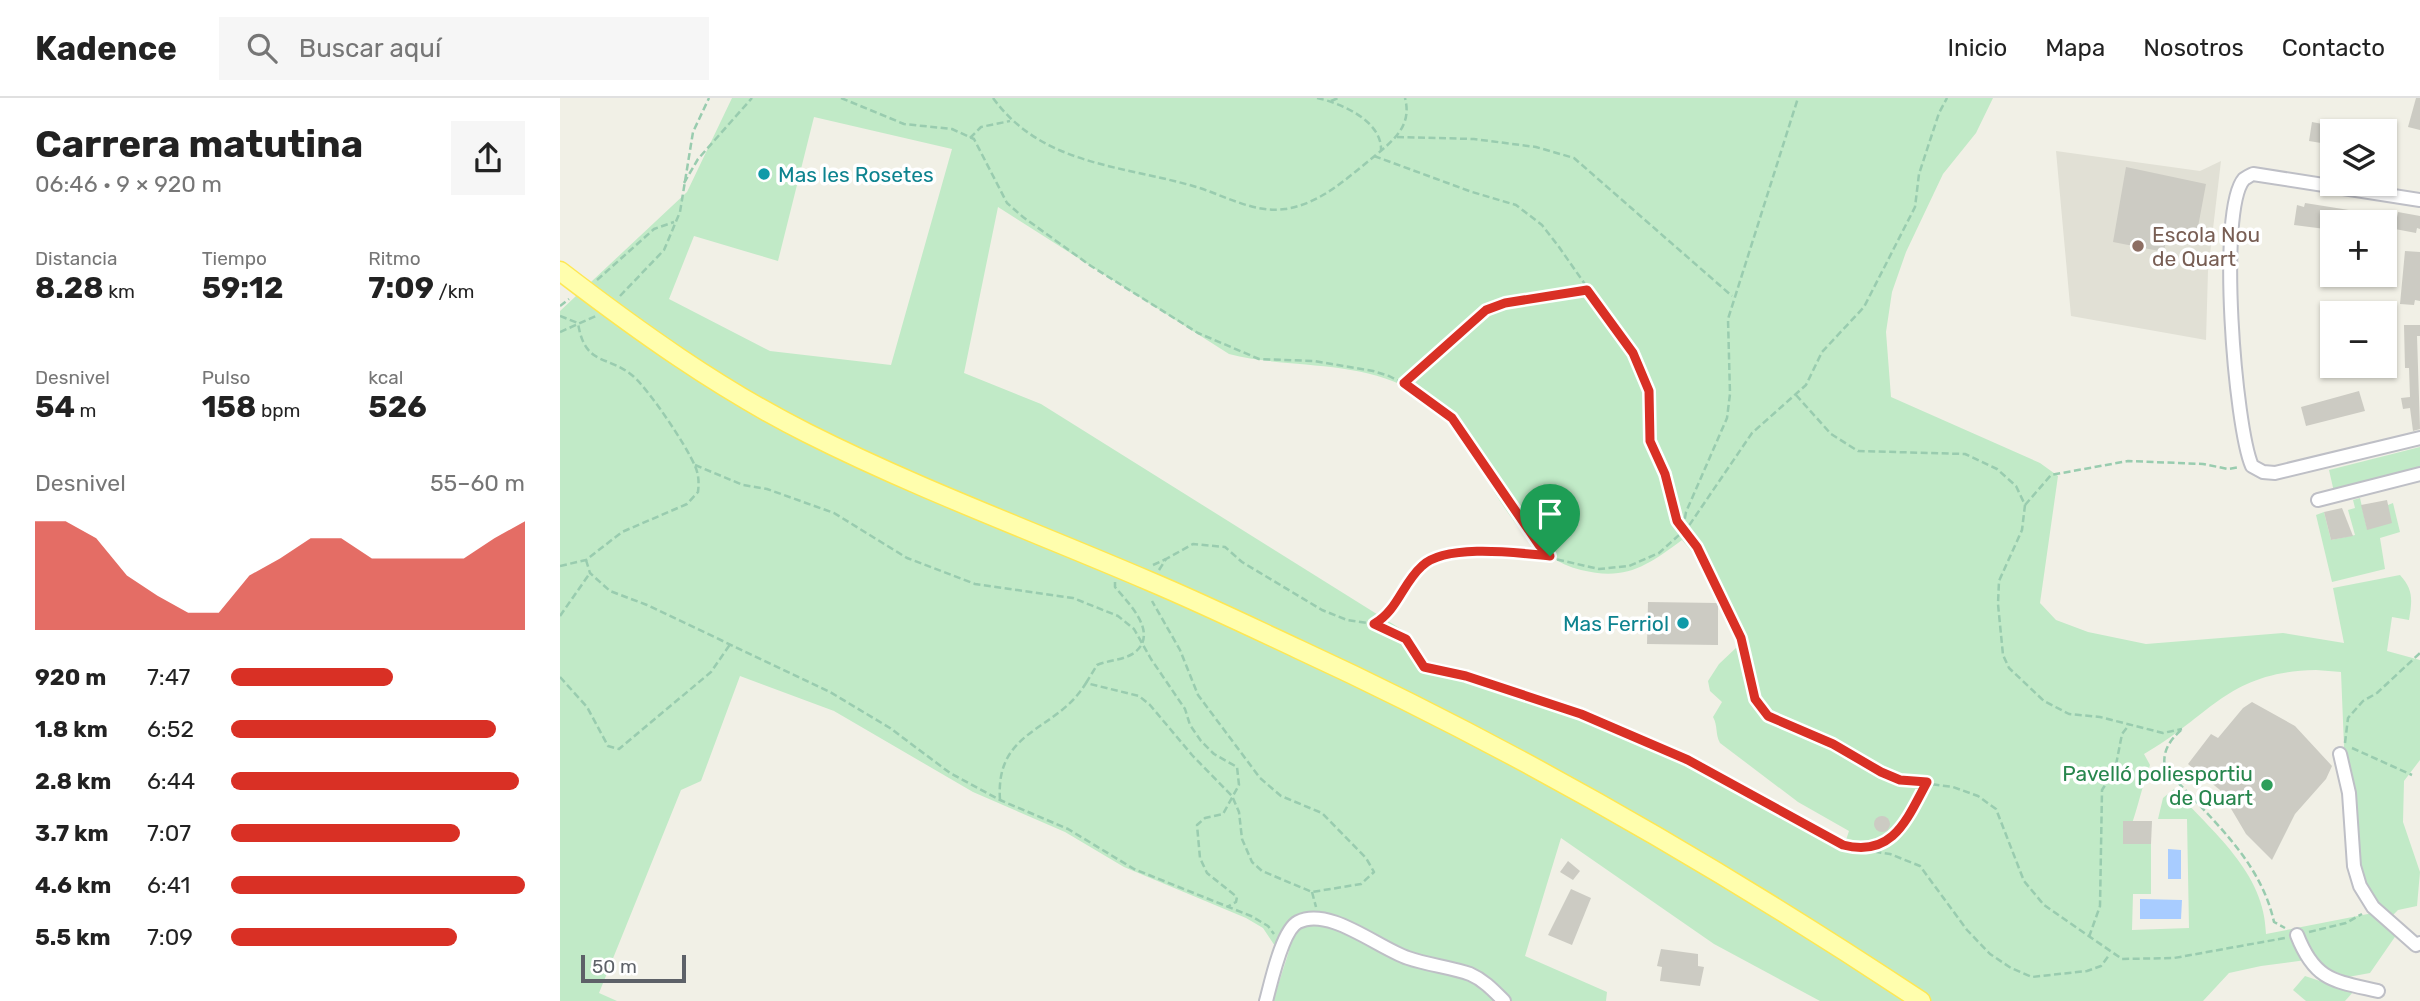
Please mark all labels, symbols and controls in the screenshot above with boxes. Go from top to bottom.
search box [219,17,709,80]
text: Kadence [35,29,177,68]
icon: search [243,29,281,67]
text: Buscar aquí [299,33,441,64]
text: Inicio [1948,34,2007,62]
text: Mapa [2045,34,2105,62]
text: Nosotros [2143,34,2244,62]
text: Contacto [2282,34,2385,62]
map controls [2320,119,2397,378]
button: layers [2320,119,2397,196]
text: Carrera matutina [35,121,363,167]
button: share [451,121,525,195]
place label: Mas les Rosetes [778,162,934,187]
marker: Mas les Rosetes [756,166,772,182]
text: 06:46 · 9 × 920 m [35,170,222,198]
button: + [2320,210,2397,287]
place label: Escola Nou de Quart [2152,222,2260,271]
marker: Escola Nou de Quart [2130,238,2146,254]
text: Distancia [35,247,117,270]
text: Tiempo [202,247,267,270]
text: Ritmo [368,247,421,270]
text: 8.28 [35,270,104,306]
text: 59:12 [202,270,283,306]
text: 7:09 [368,270,434,306]
text: km [104,280,135,303]
text: /km [434,280,474,303]
button: − [2320,301,2397,378]
text: Desnivel [35,366,110,389]
text: Pulso [202,366,251,389]
text: kcal [368,366,403,389]
text: 54 [35,389,75,425]
text: 158 [202,389,256,425]
text: 526 [368,389,427,425]
text: m [75,399,96,422]
text: bpm [256,399,300,422]
text: Desnivel [35,469,126,497]
text: 55–60 m [430,469,525,497]
pin [1520,484,1580,556]
icon: arrive [1531,495,1569,533]
place label: Mas Ferriol [1563,611,1669,636]
marker: Mas Ferriol [1675,615,1691,631]
text: 920 m [35,663,106,691]
text: 7:47 [147,663,190,691]
text: 1.8 km [35,715,108,743]
text: 6:52 [147,715,194,743]
place label: Pavelló poliesportiu de Quart [2062,761,2253,810]
text: 2.8 km [35,767,111,795]
text: 6:44 [147,767,195,795]
marker: Pavelló poliesportiu de Quart [2259,777,2275,793]
text: 3.7 km [35,819,109,847]
text: 7:07 [147,819,191,847]
text: 4.6 km [35,871,111,899]
text: 6:41 [147,871,190,899]
text: 5.5 km [35,923,111,951]
text: 7:09 [147,923,193,951]
scale bar [581,952,686,984]
text: 50 m [592,955,637,978]

